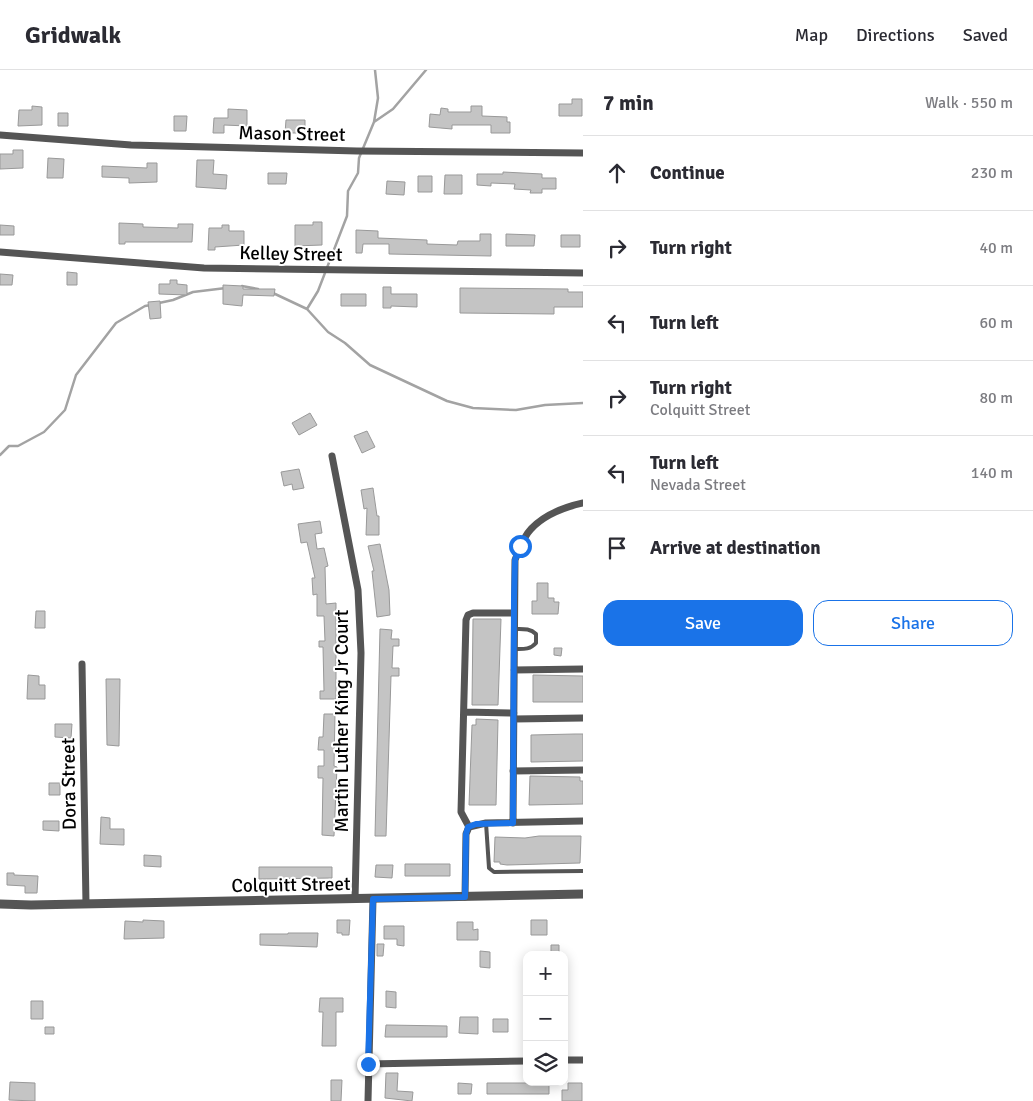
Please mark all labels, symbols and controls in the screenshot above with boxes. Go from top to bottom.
text: Gridwalk [25,20,121,50]
text: Map [795,24,828,46]
text: Directions [856,24,935,46]
text: Saved [963,24,1008,46]
text: 7 min [603,90,654,116]
text: Walk · 550 m [925,93,1013,113]
street label: Mason Street [238,121,346,147]
icon: ahead [603,159,631,187]
text: Continue [650,161,725,185]
text: 230 m [971,163,1013,183]
icon: right [603,234,631,262]
text: Turn right [650,236,732,260]
text: 40 m [979,238,1013,258]
street label: Kelley Street [239,241,343,267]
icon: left [603,309,631,337]
text: Turn left [650,311,719,335]
text: 60 m [979,313,1013,333]
text: Turn right [650,376,732,400]
icon: right [603,384,631,412]
text: 80 m [979,388,1013,408]
text: Colquitt Street [650,400,750,420]
text: Turn left [650,451,719,475]
icon: left [603,459,631,487]
text: 140 m [971,463,1013,483]
text: Nevada Street [650,475,746,495]
icon: arrive [603,534,631,562]
route start [509,535,532,558]
text: Arrive at destination [650,536,821,560]
button: Save [603,600,803,646]
button: Share [813,600,1013,646]
street label: Martin Luther King Jr Court [330,609,354,832]
street label: Dora Street [56,737,82,830]
street label: Colquitt Street [231,872,351,898]
map controls [523,951,568,1086]
button: + [523,951,568,996]
button: − [523,996,568,1041]
button: layers [523,1041,568,1086]
route end [357,1053,380,1076]

